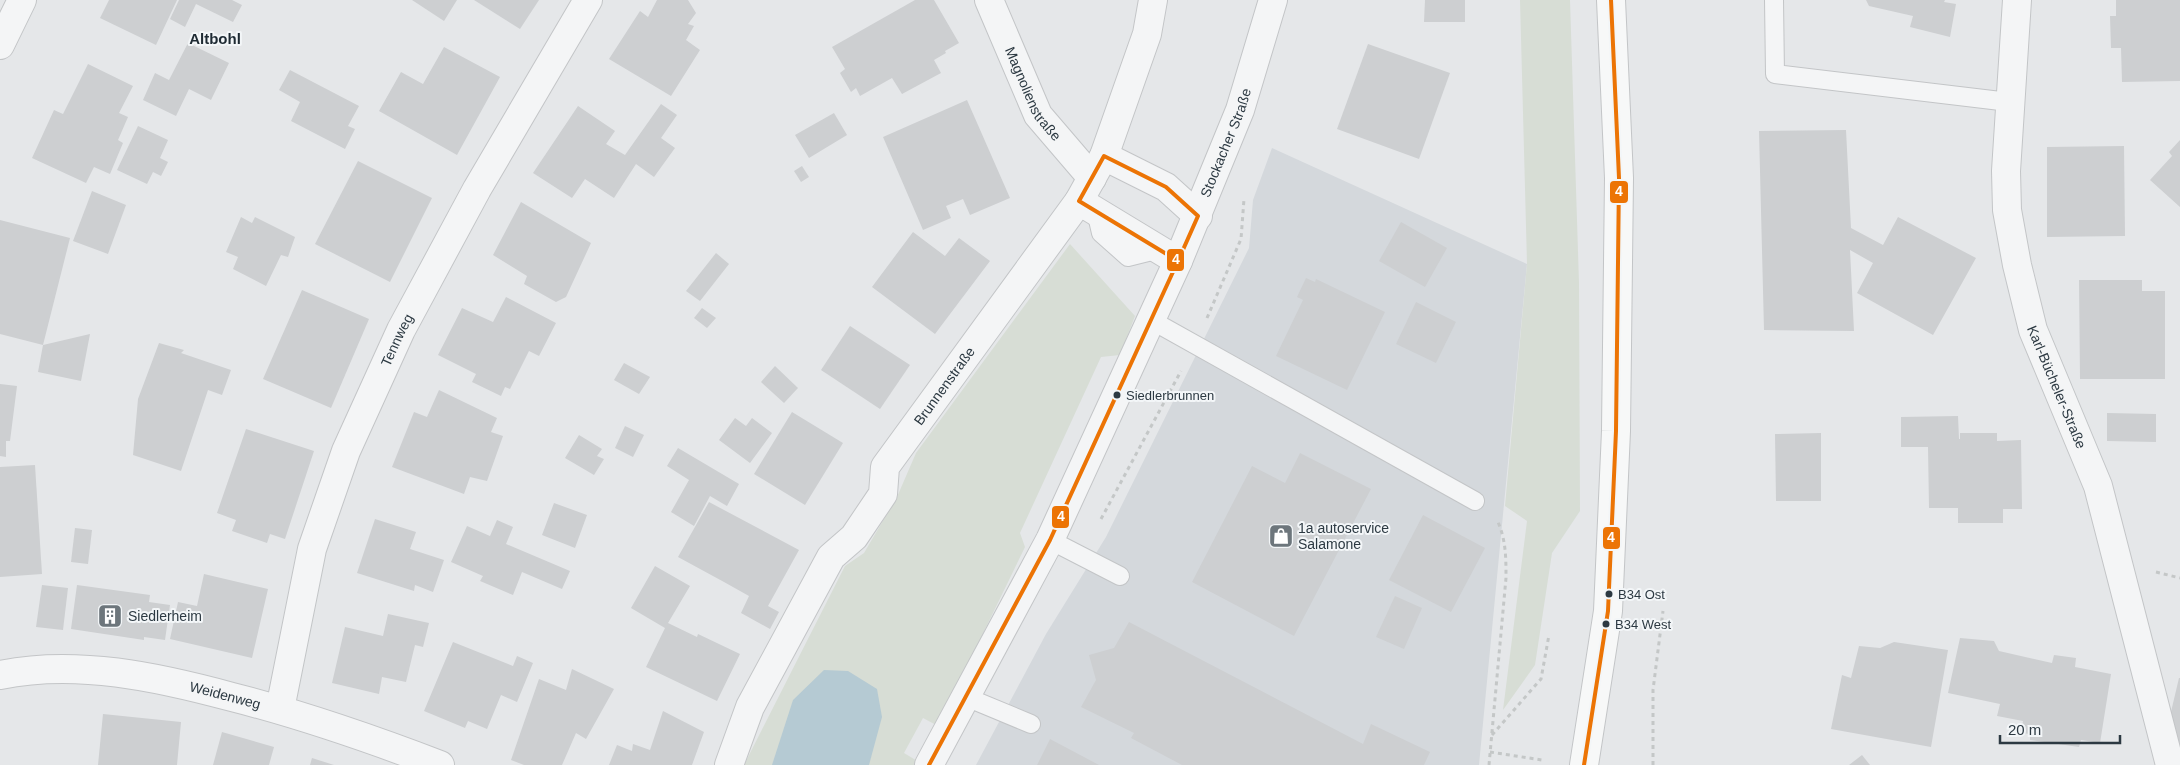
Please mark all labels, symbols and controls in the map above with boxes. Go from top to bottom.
district label: Altbohl [189,30,241,47]
street label: Magnolienstraße [1002,45,1065,144]
street label: Stockacher Straße [1197,86,1254,200]
line badge: 4 [1609,180,1629,204]
text: 4 [1615,183,1623,199]
line badge: 4 [1166,248,1185,272]
text: 4 [1172,251,1180,267]
street label: Tennweg [378,311,416,369]
street label: Karl-Bücheler-Straße [2024,323,2090,451]
street label: Brunnenstraße [910,344,978,428]
place label: Siedlerbrunnen [1126,388,1214,403]
marker: Siedlerbrunnen [1112,390,1122,400]
line badge: 4 [1051,505,1070,529]
text: 4 [1057,508,1065,524]
place label: 1a autoservice Salamone [1298,520,1389,552]
shop icon: 1a autoservice Salamone [1268,523,1294,549]
line badge: 4 [1602,526,1621,550]
text: 4 [1607,529,1615,545]
place label: B34 Ost [1618,587,1665,602]
marker: B34 Ost [1604,589,1614,599]
building icon: Siedlerheim [97,603,123,629]
place label: Siedlerheim [128,608,202,624]
place label: B34 West [1615,617,1672,632]
marker: B34 West [1601,619,1611,629]
street label: Weidenweg [188,678,262,712]
scale bar [2000,712,2120,744]
text: 20 m [2008,721,2041,738]

